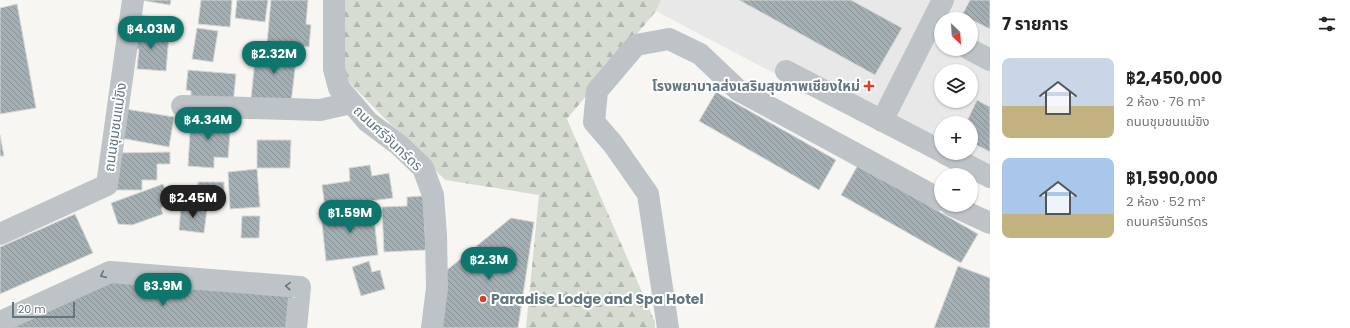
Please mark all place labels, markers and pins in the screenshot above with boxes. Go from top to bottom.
pin: ฿4.03M [118,16,184,50]
pin: ฿2.32M [241,41,307,75]
place label: โรงพยาบาลส่งเสริมสุขภาพเชียงใหม่ [652,76,860,96]
marker: โรงพยาบาลส่งเสริมสุขภาพเชียงใหม่ [863,80,875,92]
pin: ฿4.34M [175,107,241,141]
pin: ฿2.45M [160,185,226,219]
pin: ฿1.59M [317,200,383,234]
pin: ฿2.3M [461,247,517,281]
pin: ฿3.9M [135,273,191,307]
place label: Paradise Lodge and Spa Hotel [491,289,704,309]
marker: Paradise Lodge and Spa Hotel [478,294,488,304]

